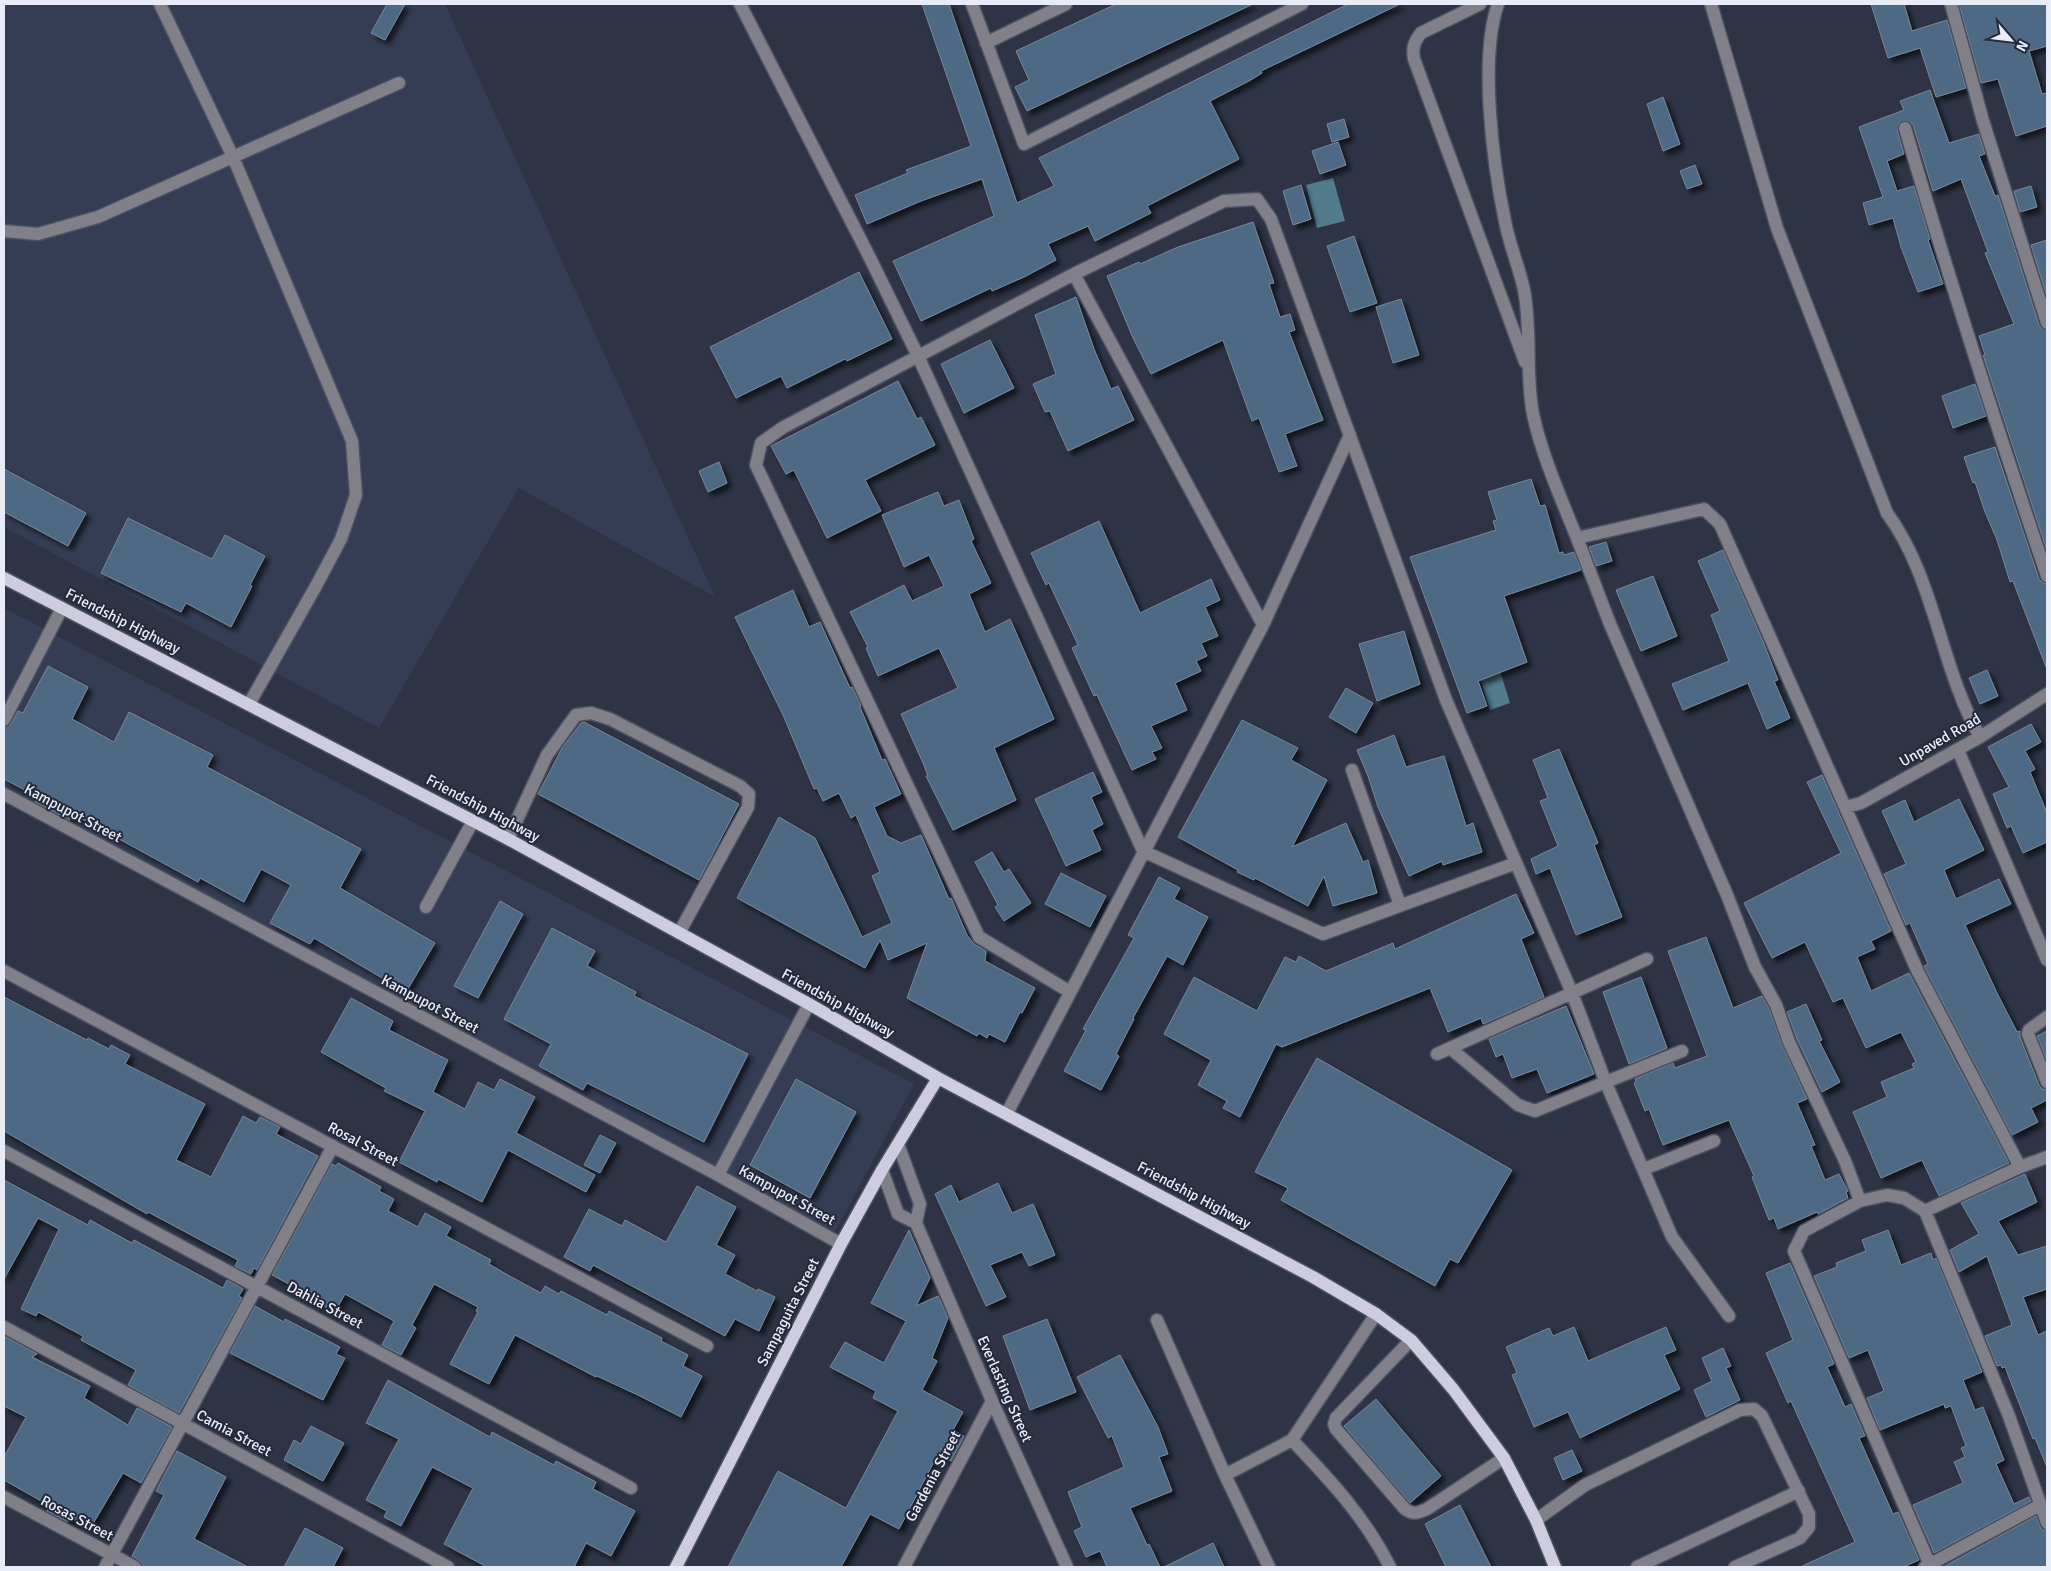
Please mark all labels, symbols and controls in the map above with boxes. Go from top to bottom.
north arrow [1986,15,2036,65]
text: N [2012,38,2032,54]
street label: Friendship Highway [63,584,183,658]
street label: Unpaved Road [1896,709,1984,771]
street label: Friendship Highway [423,770,543,846]
street label: Kampupot Street [21,780,125,846]
street label: Friendship Highway [778,965,898,1041]
street label: Kampupot Street [378,971,482,1037]
street label: Rosal Street [325,1118,401,1170]
street label: Friendship Highway [1134,1157,1254,1233]
street label: Kampupot Street [735,1161,839,1229]
street label: Sampaguita Street [753,1255,823,1369]
street label: Dahlia Street [284,1277,366,1333]
street label: Everlasting Street [974,1333,1036,1445]
street label: Camia Street [193,1406,275,1460]
street label: Gardenia Street [902,1427,964,1525]
street label: Rosas Street [38,1491,116,1545]

